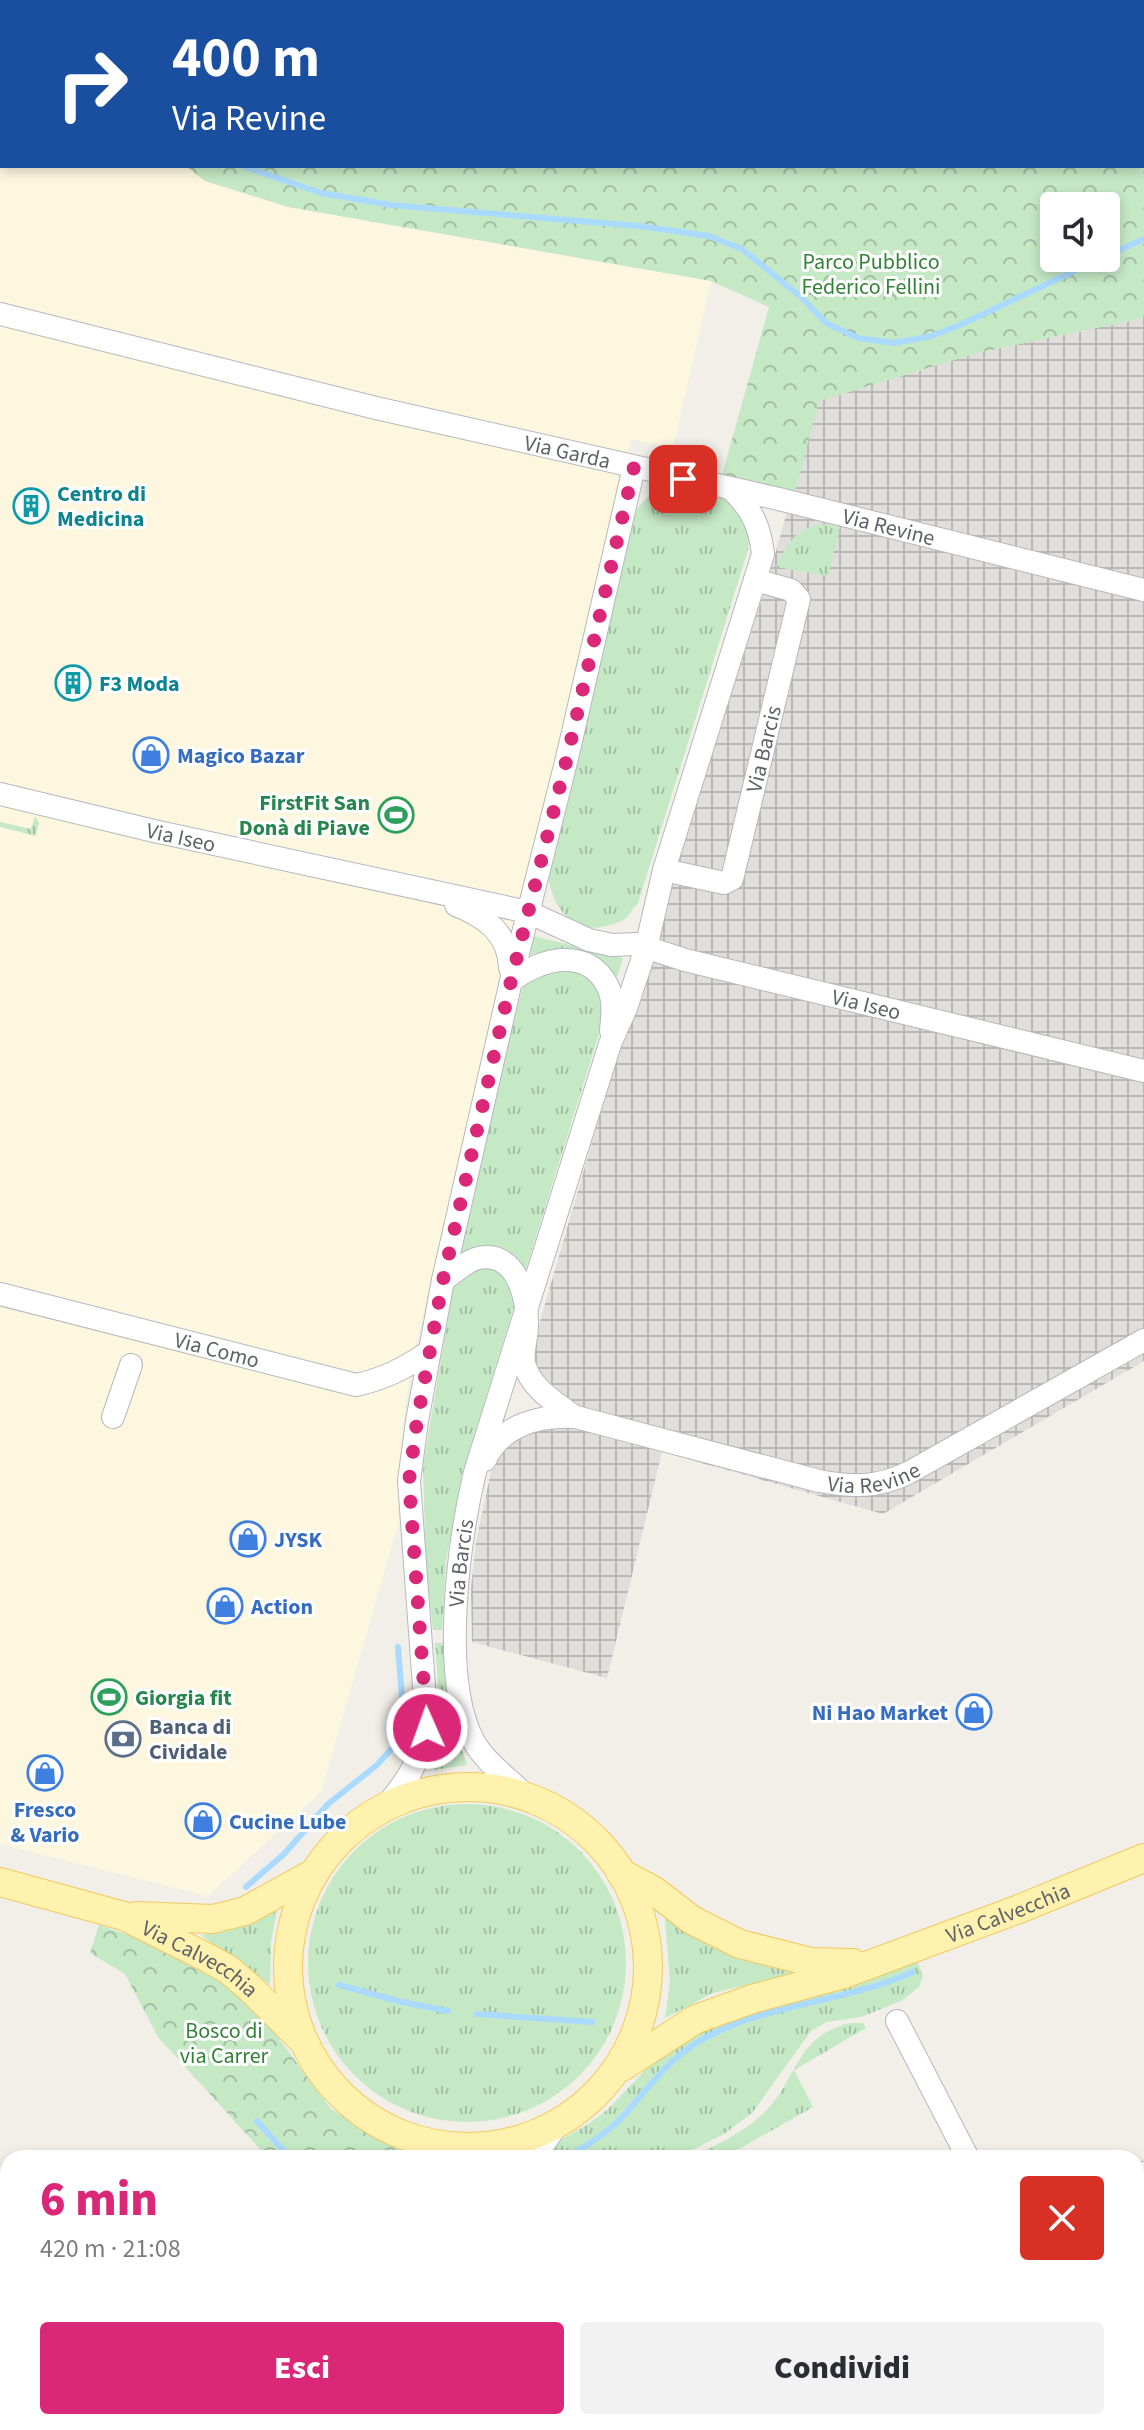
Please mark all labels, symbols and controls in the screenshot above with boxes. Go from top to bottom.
text: 400 m [172,19,320,98]
icon: right [40,32,144,136]
text: Via Revine [172,93,326,144]
map controls [1040,192,1120,272]
button: sound [1040,192,1120,272]
park label: Parco Pubblico Federico Fellini [801,246,941,303]
street label: Via Garda [521,427,614,478]
pin [649,445,717,513]
icon: arrive [661,457,705,501]
place label: Centro di Medicina [57,478,146,535]
building icon: Centro di Medicina [12,487,50,525]
street label: Via Revine [839,500,938,554]
building icon: F3 Moda [54,664,92,702]
place label: F3 Moda [99,668,180,700]
street label: Via Barcis [738,703,790,796]
shop icon: Magico Bazar [132,736,170,774]
place label: Magico Bazar [177,740,305,772]
place label: FirstFit San Donà di Piave [239,787,370,844]
sports icon: FirstFit San Donà di Piave [377,796,415,834]
street label: Via Iseo [143,815,218,861]
street label: Via Iseo [828,981,904,1029]
street label: Via Como [171,1324,263,1377]
street label: Via Revine [825,1454,926,1502]
street label: Via Barcis [441,1517,482,1608]
shop icon: JYSK [229,1520,267,1558]
place label: JYSK [274,1524,323,1556]
shop icon: Action [206,1587,244,1625]
place label: Action [250,1591,313,1623]
sports icon: Giorgia fit [90,1678,128,1716]
place label: Giorgia fit [135,1682,232,1714]
position arrow [385,1686,469,1770]
shop icon: Ni Hao Market [955,1693,993,1731]
place label: Ni Hao Market [812,1697,949,1729]
place label: Banca di Cividale [149,1711,231,1768]
bank icon: Banca di Cividale [104,1720,142,1758]
shop icon: Fresco & Vario [26,1754,64,1792]
place label: Fresco & Vario [10,1794,80,1851]
shop icon: Cucine Lube [184,1802,222,1840]
place label: Cucine Lube [229,1806,347,1838]
street label: Via Calvecchia [942,1875,1075,1952]
street label: Via Calvecchia [136,1912,266,2005]
park label: Bosco di via Carrer [180,2015,269,2072]
text: 6 min [40,2166,158,2234]
button: close [1020,2176,1104,2260]
text: 420 m · 21:08 [40,2230,181,2267]
button: Esci [40,2322,564,2414]
button: Condividi [580,2322,1104,2414]

